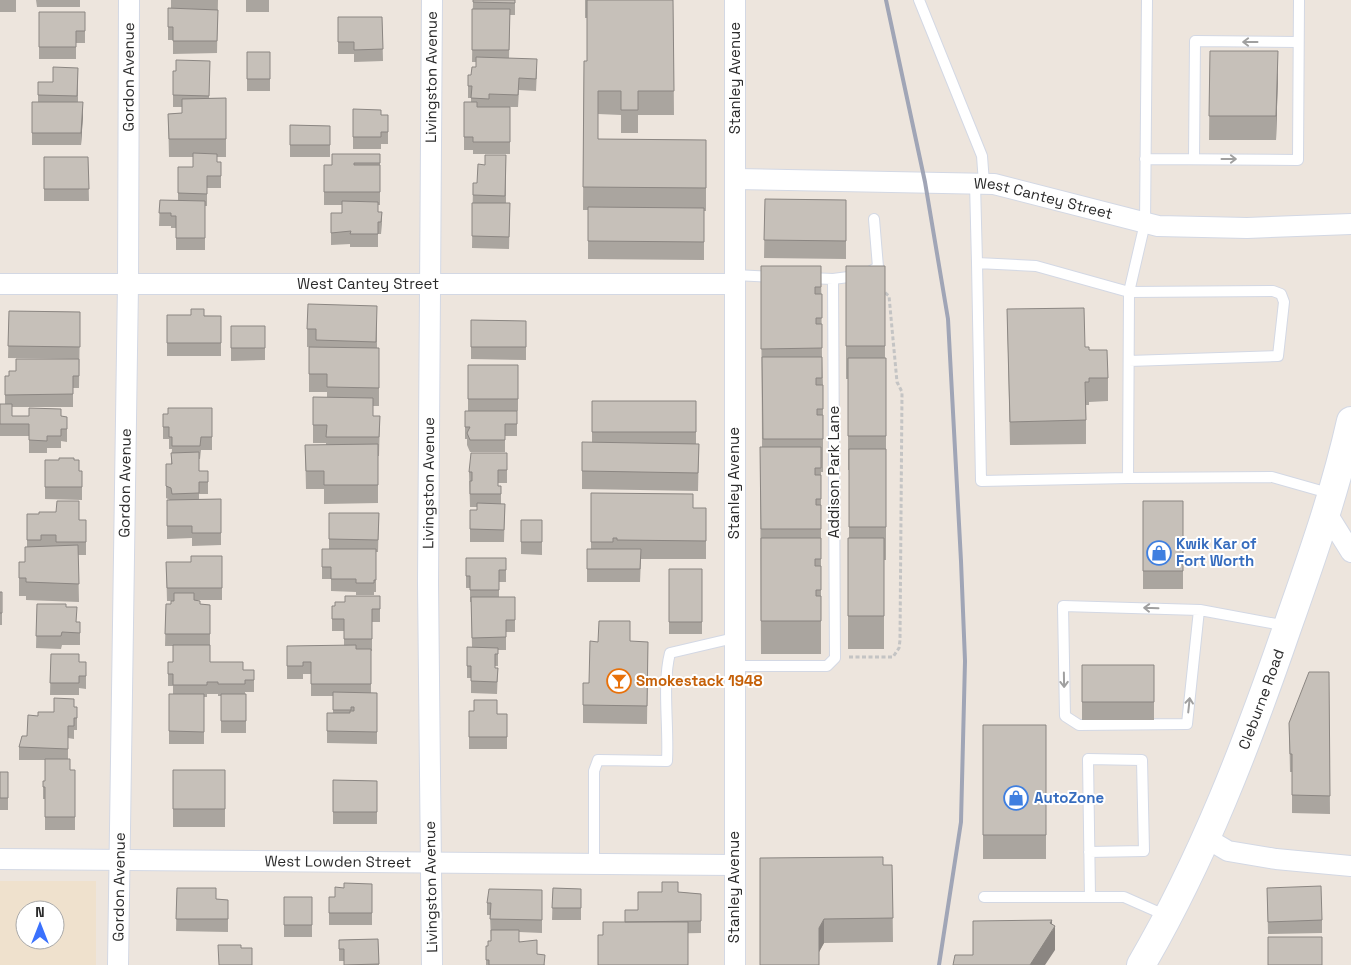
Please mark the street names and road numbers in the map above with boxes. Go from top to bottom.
street label: Livingston Avenue [421,11,441,143]
street label: Gordon Avenue [119,22,138,132]
street label: Stanley Avenue [725,22,744,134]
street label: West Cantey Street [974,174,1115,223]
street label: West Cantey Street [297,274,439,293]
street label: Addison Park Lane [824,406,843,538]
street label: Livingston Avenue [418,417,438,549]
street label: Stanley Avenue [724,427,743,539]
street label: Gordon Avenue [114,428,135,538]
street label: Cleburne Road [1234,647,1288,752]
street label: Livingston Avenue [420,821,441,953]
street label: Stanley Avenue [724,831,743,943]
street label: Gordon Avenue [108,832,129,942]
street label: West Lowden Street [264,851,412,871]

